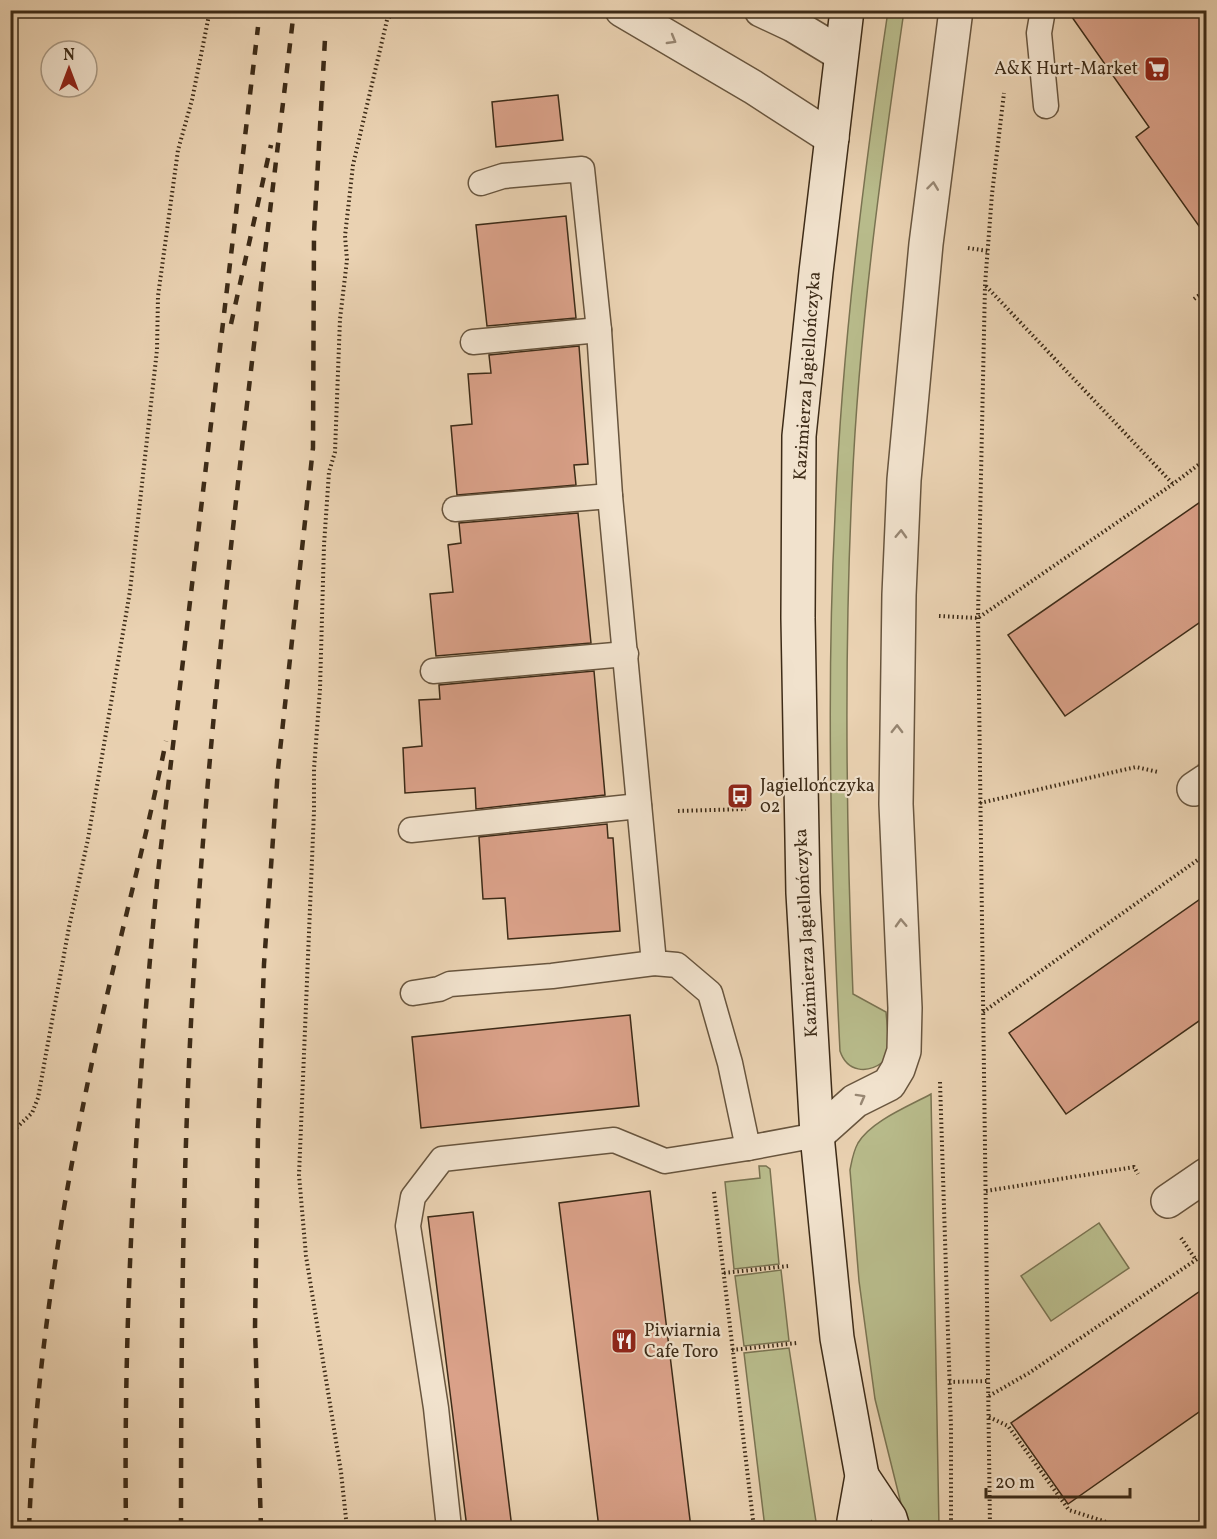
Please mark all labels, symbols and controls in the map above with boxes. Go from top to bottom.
one-way arrow [666,33,676,44]
north arrow [39,39,99,99]
text: N [63,45,75,67]
supermarket icon: A&K Hurt-Market [1142,54,1172,84]
place label: A&K Hurt-Market [994,57,1138,82]
one-way arrow [927,181,939,190]
street label: Kazimierza Jagiellończyka [788,271,828,481]
one-way arrow [895,529,908,538]
one-way arrow [891,724,903,733]
place label: Jagiellończyka 02 [760,774,875,820]
bus stop icon: Jagiellończyka 02 [725,781,755,811]
street label: Kazimierza Jagiellończyka [789,828,825,1038]
one-way arrow [895,919,908,928]
one-way arrow [855,1094,866,1105]
place label: Piwiarnia Cafe Toro [644,1319,721,1365]
restaurant icon: Piwiarnia Cafe Toro [609,1326,639,1356]
scale bar [986,1461,1130,1499]
text: 20 m [995,1471,1035,1496]

